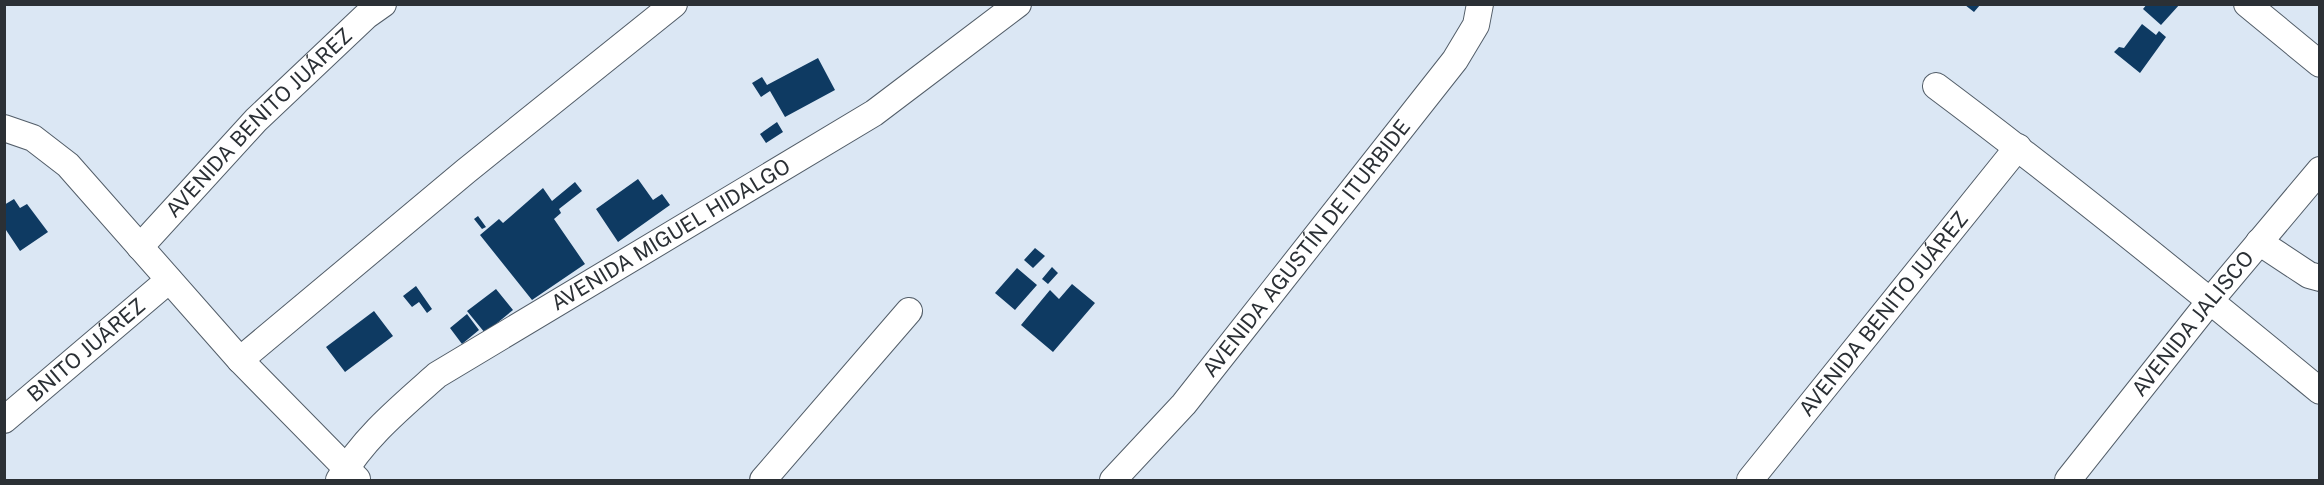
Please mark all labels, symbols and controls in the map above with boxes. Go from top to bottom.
street label: AVENIDA BENITO JUÁREZ [160,23,357,222]
street label: AVENIDA AGUSTÍN DE ITURBIDE [1197,114,1415,382]
street label: AVENIDA MIGUEL HIDALGO [547,153,795,316]
street label: AVENIDA BENITO JUÁREZ [1793,206,1973,421]
street label: AVENIDA JALISCO [2126,246,2259,401]
street label: BNITO JUÁREZ [22,293,150,407]

